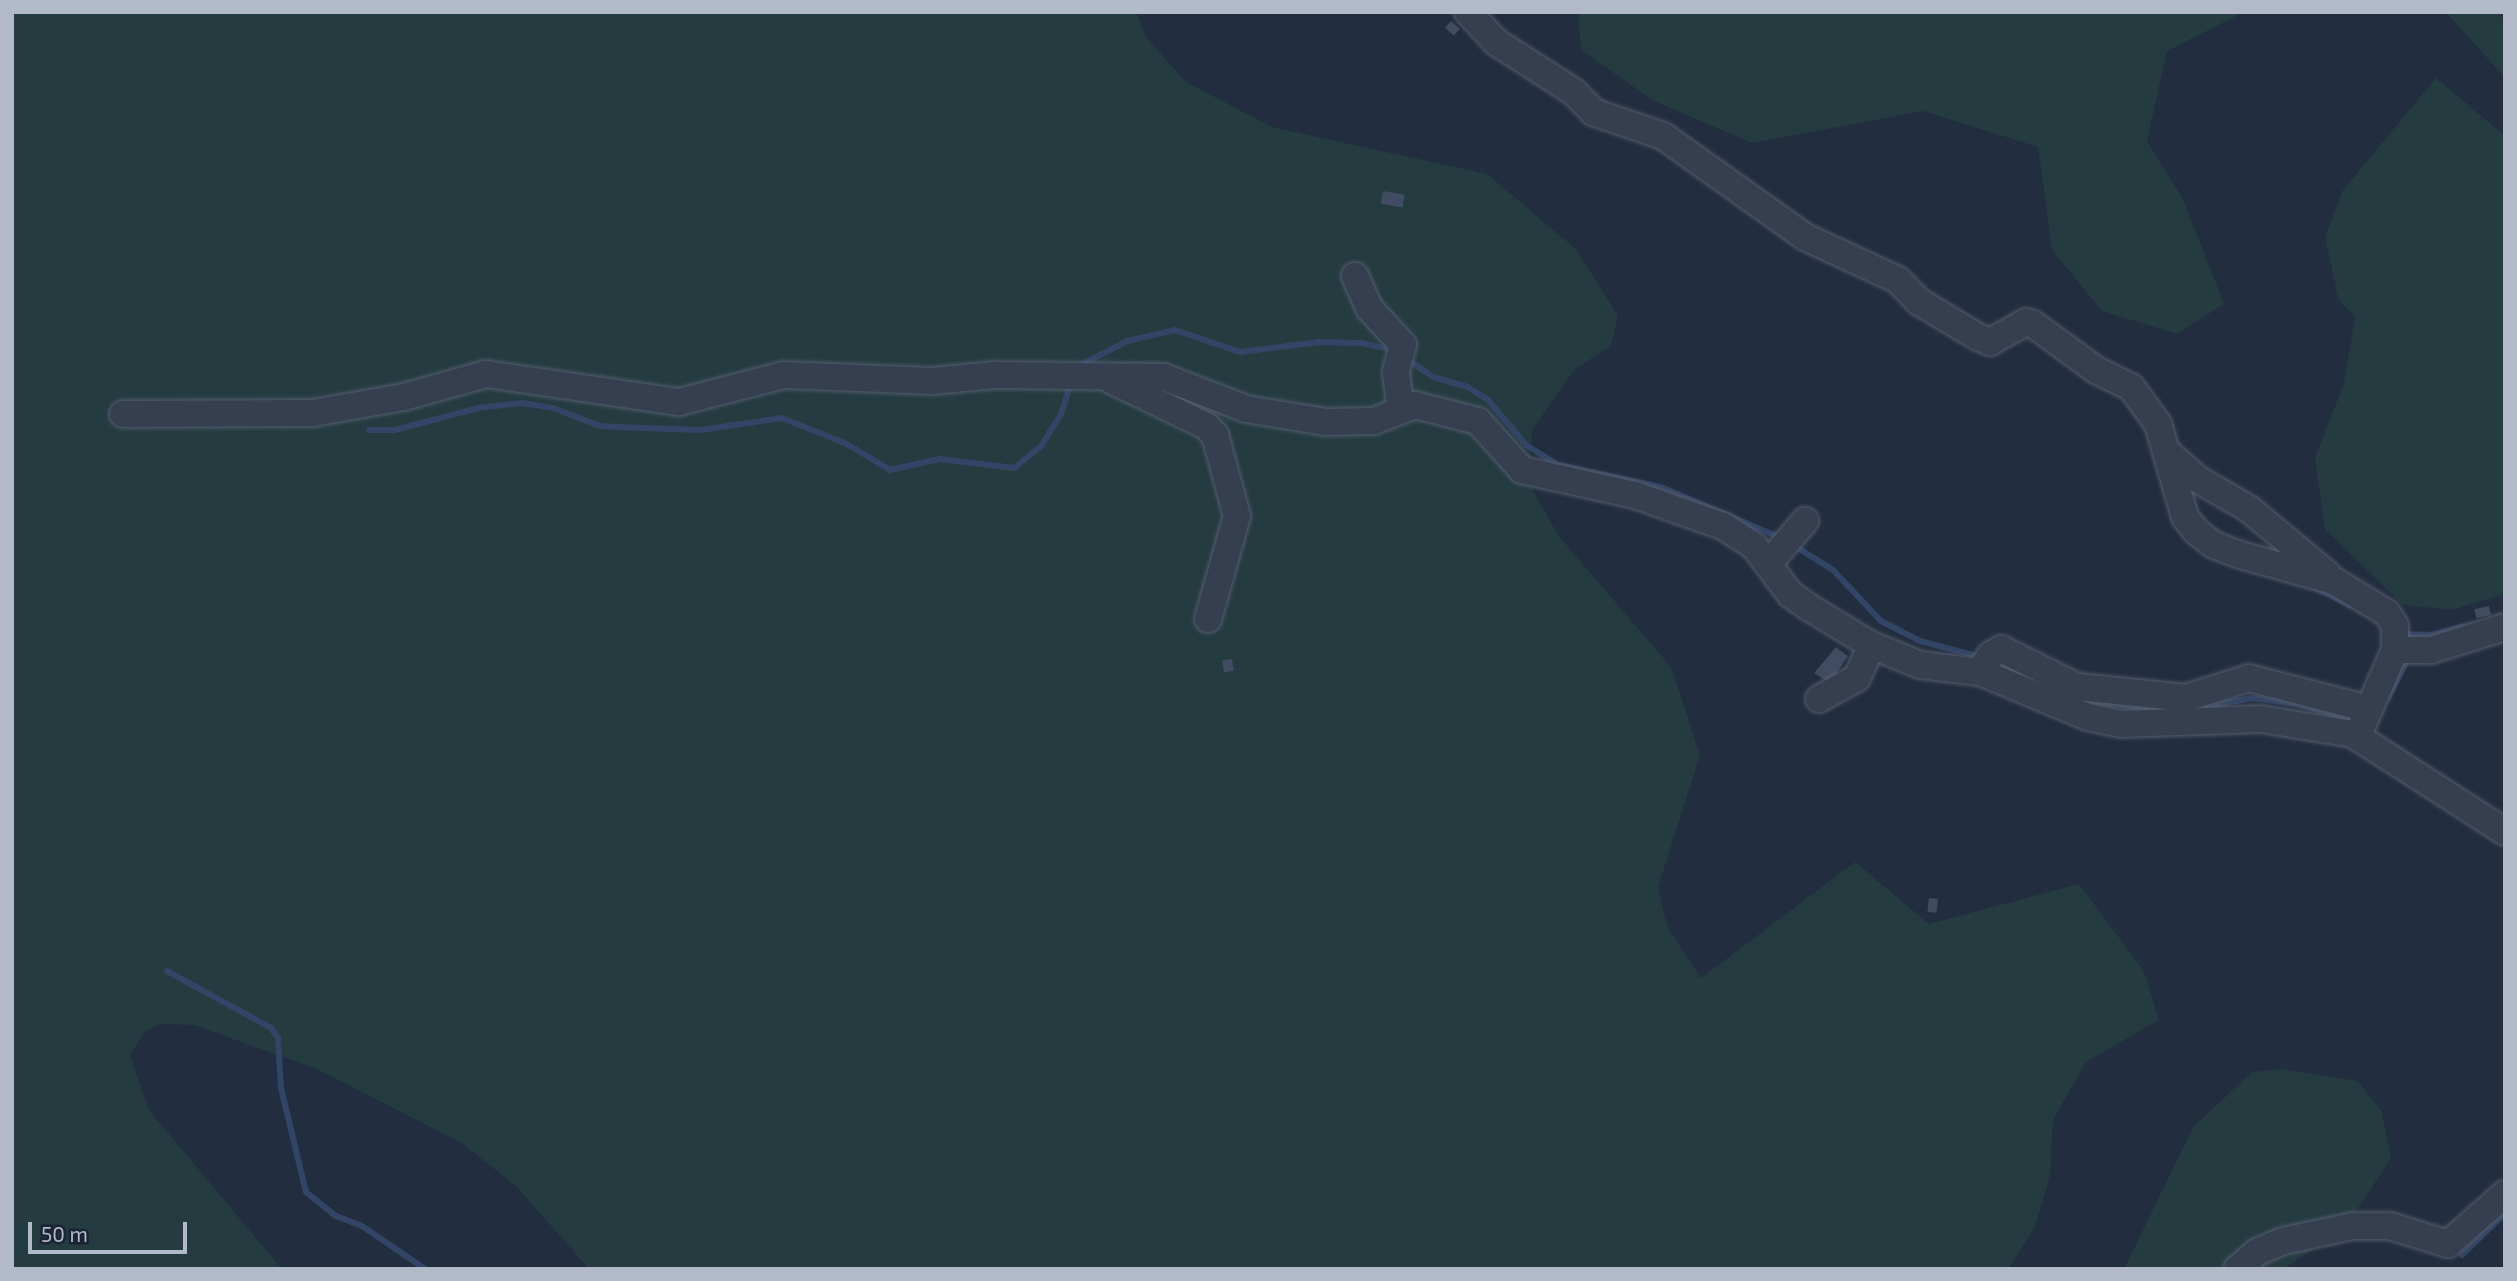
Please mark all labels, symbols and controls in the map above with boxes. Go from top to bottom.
scale bar [32,1208,191,1252]
text: 50 m [41,1221,88,1246]

